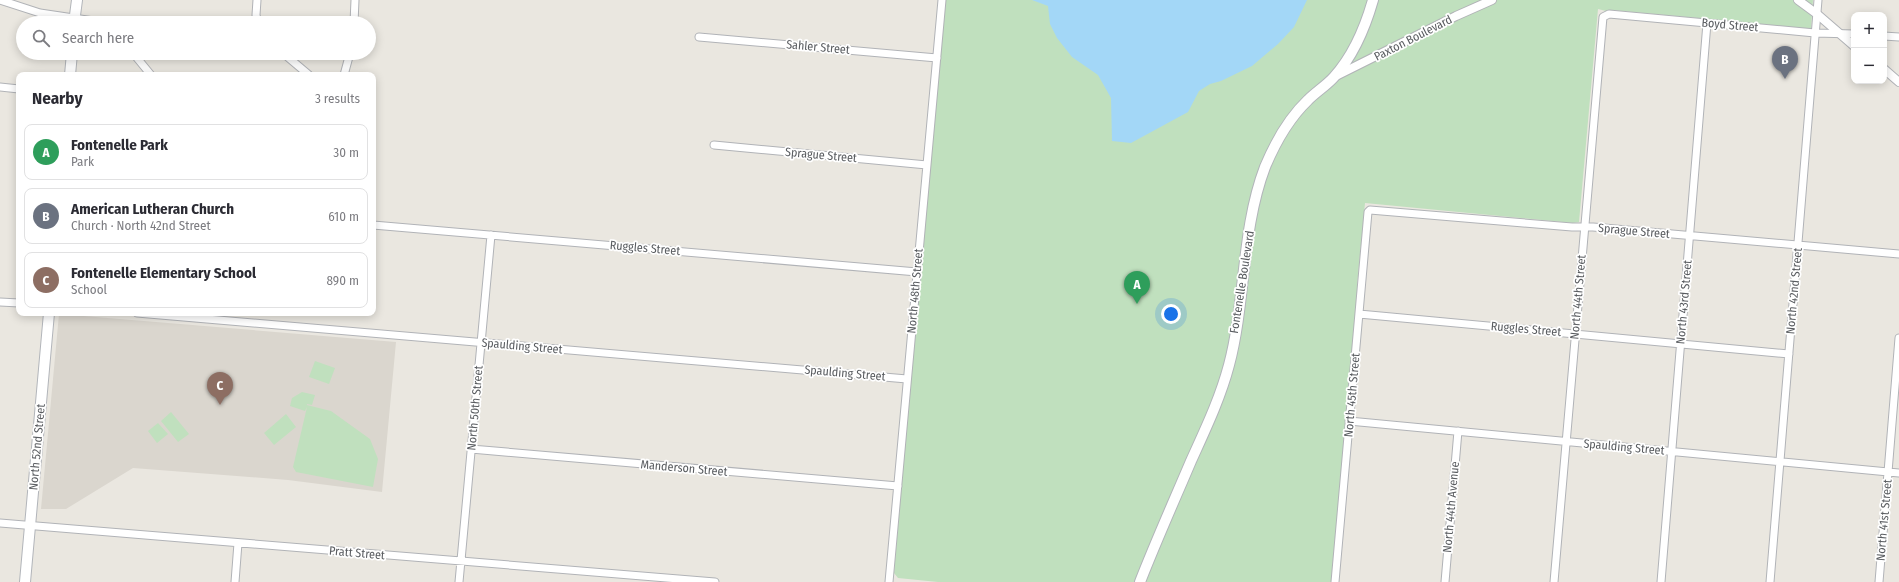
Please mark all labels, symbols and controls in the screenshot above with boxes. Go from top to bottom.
street label: Paxton Boulevard [1372,12,1454,64]
map controls [1851,12,1887,84]
button: + [1851,12,1887,48]
search box [16,16,376,60]
street label: Boyd Street [1701,16,1759,34]
icon: search [30,27,52,49]
text: Search here [62,29,134,47]
street label: Sahler Street [786,37,850,57]
pin: B [1772,46,1798,79]
button: − [1851,48,1887,84]
text: Nearby [32,88,83,109]
text: 3 results [315,91,360,106]
text: Fontenelle Park [71,136,168,154]
text: A [42,145,50,160]
text: 30 m [333,145,359,160]
street label: Sprague Street [785,145,858,165]
text: Park [71,154,94,169]
text: American Lutheran Church [71,200,234,218]
text: B [42,209,50,224]
text: 610 m [328,209,359,224]
text: Church · North 42nd Street [71,218,211,233]
street label: Sprague Street [1598,221,1671,241]
street label: Fontenelle Boulevard [1227,230,1257,334]
street label: Ruggles Street [609,238,681,258]
street label: North 42nd Street [1783,247,1805,335]
street label: North 48th Street [904,248,926,334]
street label: North 44th Street [1567,254,1589,340]
street label: North 43rd Street [1673,259,1695,345]
text: Fontenelle Elementary School [71,264,256,282]
pin: A [1124,271,1150,304]
text: C [43,273,49,288]
text: 890 m [327,273,359,288]
text: School [71,282,107,297]
your location [1161,304,1181,324]
street label: Ruggles Street [1490,319,1562,339]
street label: Spaulding Street [481,335,563,357]
street label: North 45th Street [1341,352,1363,438]
street label: Spaulding Street [804,362,886,384]
street label: North 50th Street [464,365,486,451]
pin: C [207,372,233,405]
street label: North 52nd Street [26,403,48,491]
street label: Spaulding Street [1583,436,1665,458]
street label: Manderson Street [640,457,728,479]
street label: North 44th Avenue [1440,461,1462,553]
street label: North 41st Street [1873,478,1895,561]
street label: Pratt Street [329,544,386,562]

